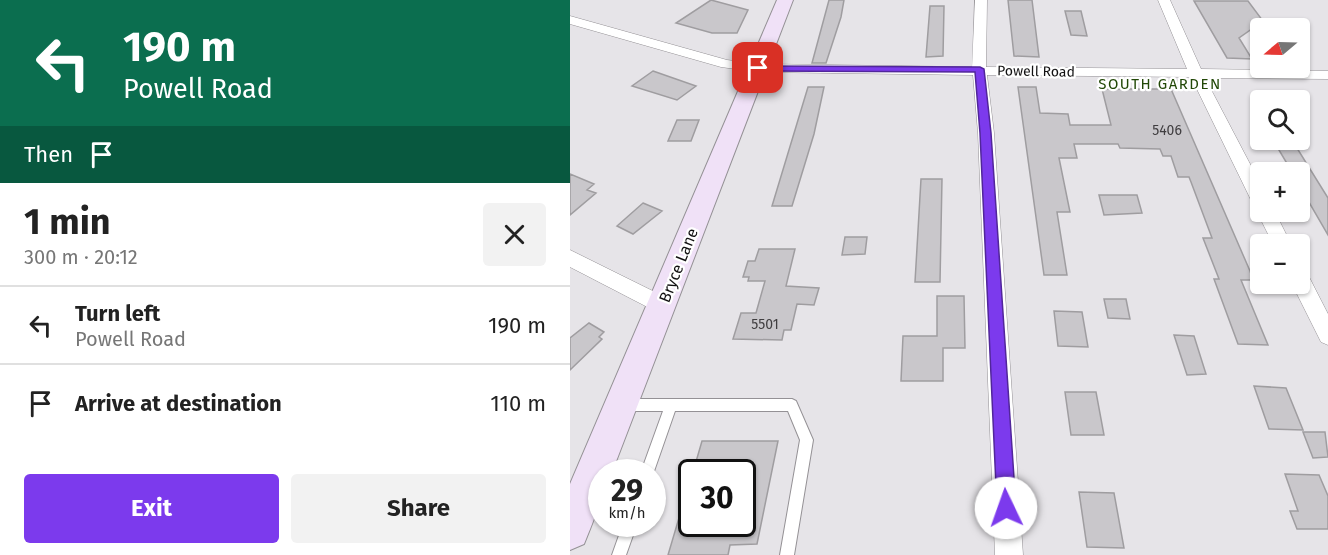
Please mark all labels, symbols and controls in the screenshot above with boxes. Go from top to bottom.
north arrow [1250,18,1310,78]
map controls [1250,18,1310,294]
text: 190 m [123,22,236,72]
icon: left [24,24,102,102]
pin [732,42,783,93]
icon: arrive [741,51,774,84]
street label: Powell Road [997,62,1075,81]
text: Powell Road [123,73,273,105]
district label: SOUTH GARDEN [1098,75,1222,93]
button: search [1250,90,1310,150]
house number: 5406 [1152,122,1182,139]
icon: arrive [85,138,118,171]
text: Then [24,141,73,168]
button: + [1250,162,1310,222]
text: 1 min [24,200,111,244]
button: close [483,203,546,266]
street label: Bryce Lane [655,225,702,305]
button: − [1250,234,1310,294]
text: 300 m · 20:12 [24,245,138,269]
text: Turn left [75,300,160,327]
icon: left [24,309,57,342]
text: 190 m [488,312,546,339]
house number: 5501 [751,316,779,333]
text: Powell Road [75,327,186,351]
icon: arrive [24,387,57,420]
text: Arrive at destination [75,390,282,417]
text: 110 m [490,390,546,417]
speed limit sign: 30 [678,459,756,537]
text: 29 [611,473,643,509]
button: Exit [24,474,279,543]
button: Share [291,474,546,543]
position arrow [974,476,1038,540]
text: km/h [608,504,646,522]

